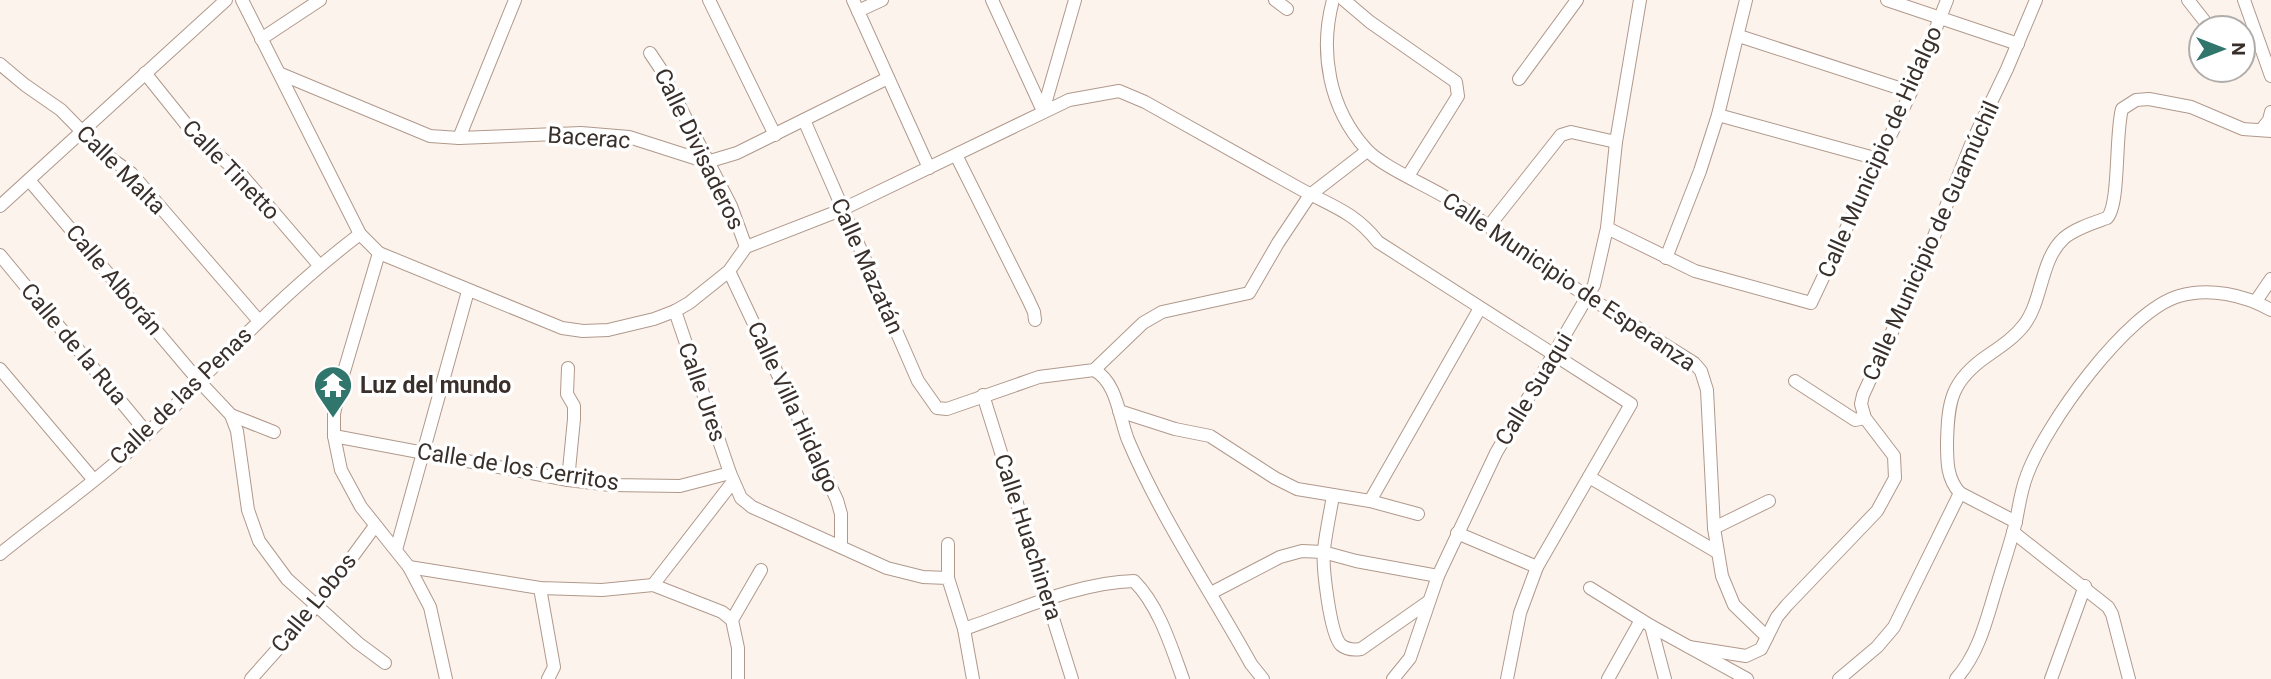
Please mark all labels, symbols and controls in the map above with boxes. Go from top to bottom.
north arrow [2187,14,2257,84]
street label: Calle Municipio de Hidalgo [1812,22,1948,282]
text: N [2227,42,2250,56]
street label: Calle Divisaderos [648,64,750,234]
street label: Calle Municipio de Guamúchil [1857,97,2005,385]
street label: Calle Tinetto [177,114,285,226]
street label: Calle Malta [71,120,171,220]
street label: Bacerac [547,122,631,154]
street label: Calle Municipio de Esperanza [1437,187,1701,377]
street label: Calle Mazatán [825,194,909,338]
street label: Calle Alborán [60,219,168,341]
street label: Calle de la Rua [15,278,133,410]
street label: Calle Villa Hidalgo [742,317,844,497]
street label: Calle de las Penas [104,321,258,471]
street label: Calle Suaqui [1490,328,1578,450]
street label: Calle Ures [672,339,732,445]
temple icon: Luz del mundo [312,364,354,419]
place label: Luz del mundo [360,372,511,399]
street label: Calle de los Cerritos [415,438,621,496]
street label: Calle Huachinera [988,450,1068,624]
street label: Calle Lobos [266,548,362,658]

